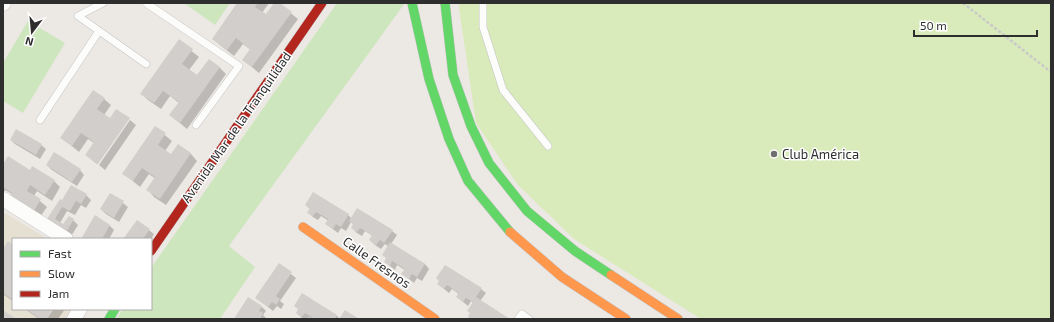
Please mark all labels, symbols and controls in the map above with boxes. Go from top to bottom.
north arrow [12,12,52,52]
scale bar [914,12,1037,38]
text: 50 m [920,18,947,32]
text: N [23,35,35,49]
street label: Avenida Mar de la Tranquilidad [178,48,294,206]
place label: Club América [782,146,859,162]
marker: Club América [769,149,779,159]
street label: Calle Fresnos [340,233,414,291]
legend [12,238,152,310]
text: Fast [48,246,72,260]
text: Slow [48,266,75,280]
text: Jam [48,286,69,300]

